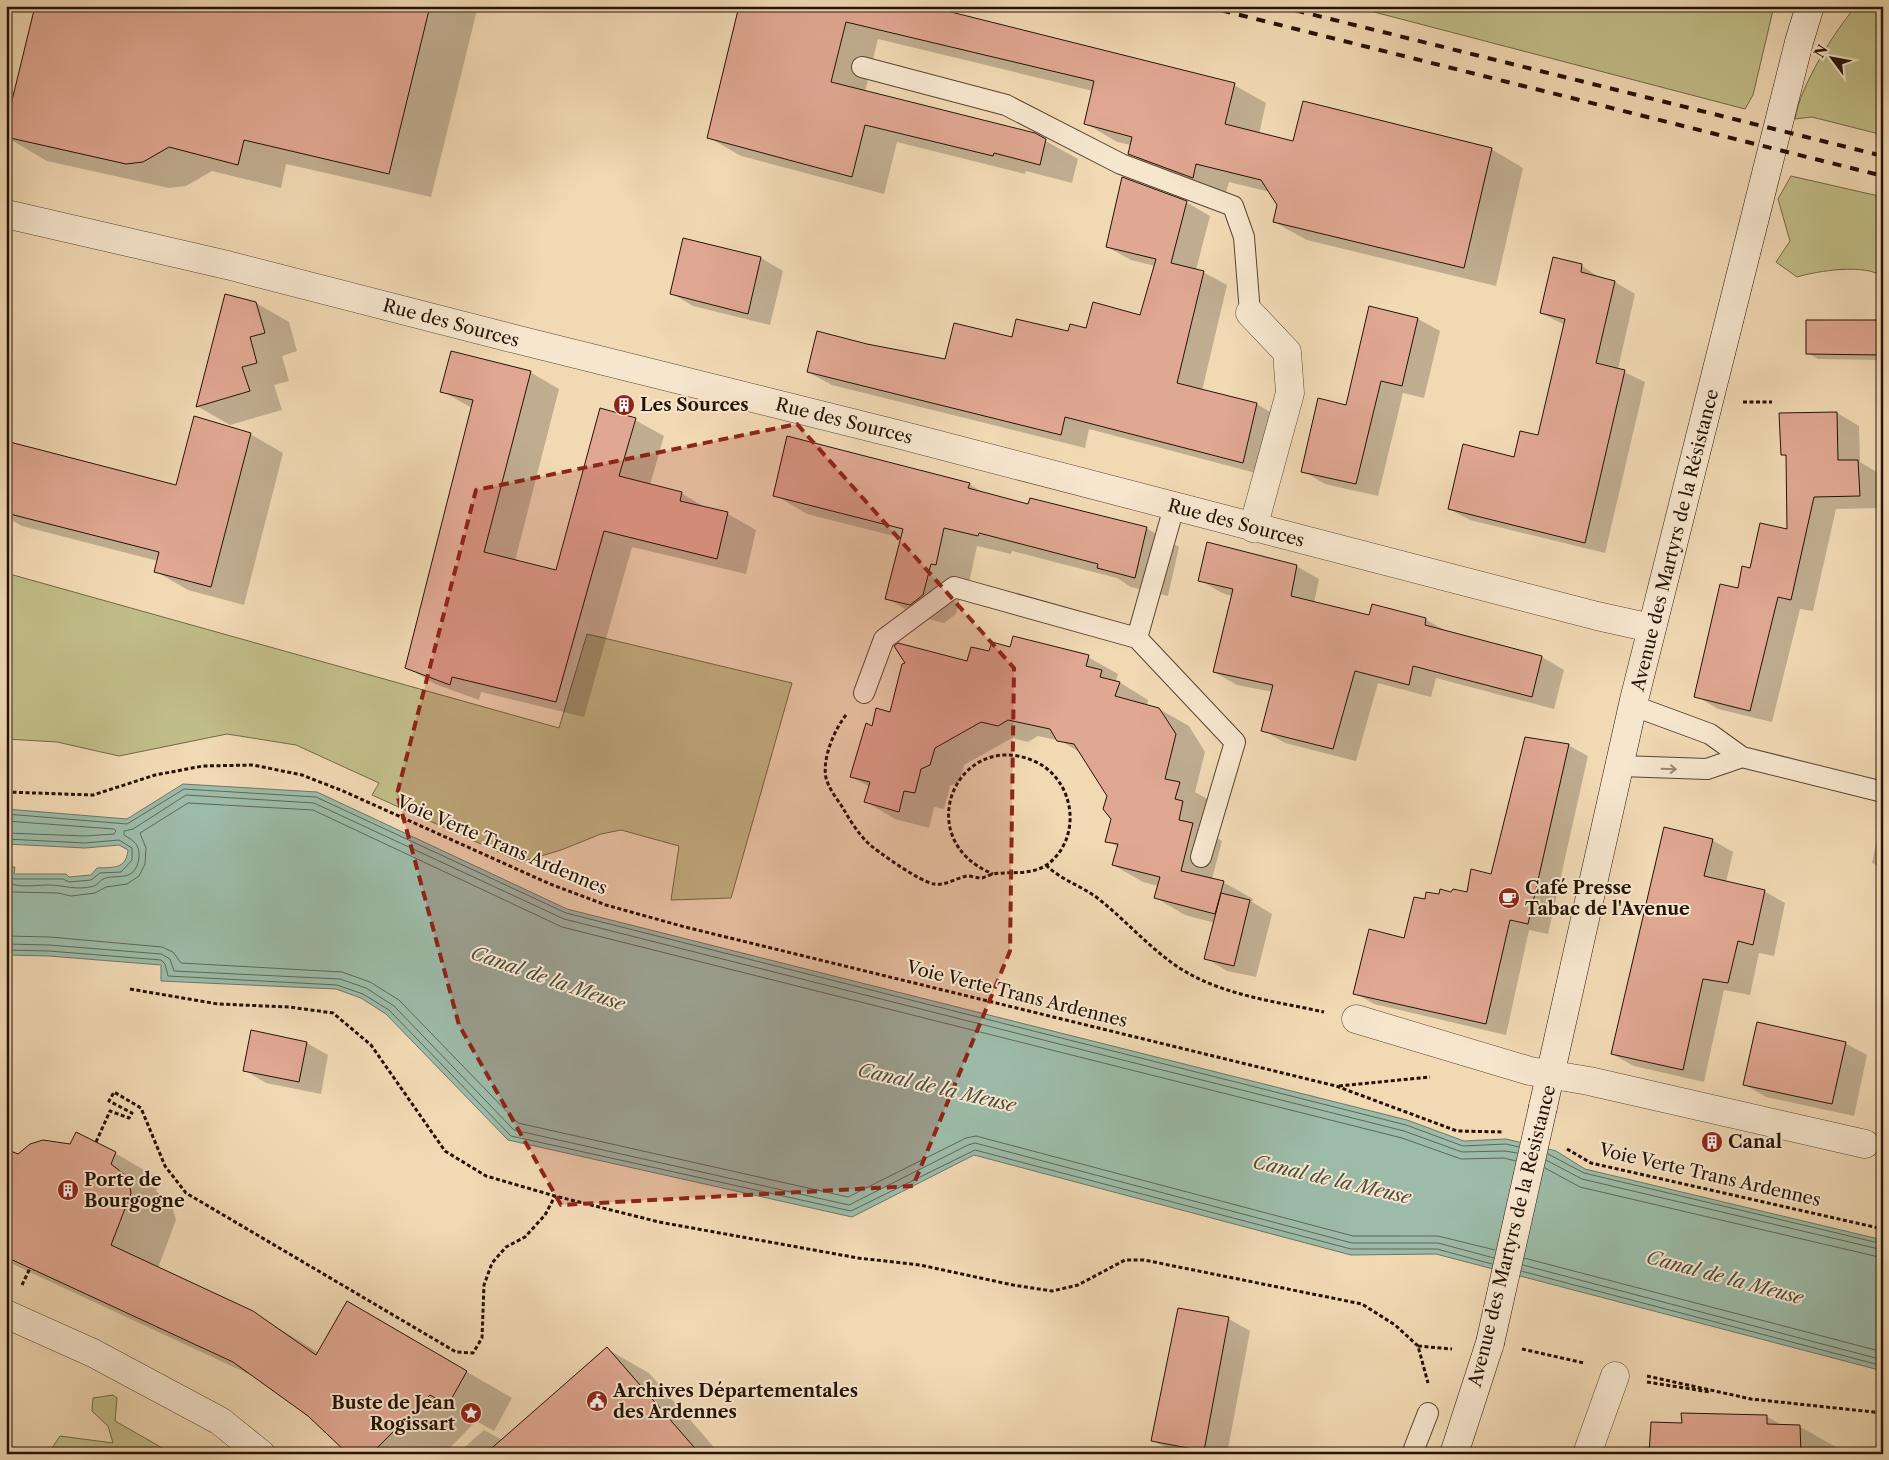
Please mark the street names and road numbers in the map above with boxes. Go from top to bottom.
street label: Rue des Sources [380,294,522,352]
street label: Avenue des Martyrs de la Résistance [1627,387,1723,694]
street label: Rue des Sources [773,393,915,449]
street label: Rue des Sources [1165,494,1307,552]
street label: Voie Verte Trans Ardennes [392,790,611,899]
street label: Voie Verte Trans Ardennes [903,956,1130,1032]
street label: Avenue des Martyrs de la Résistance [1464,1083,1560,1390]
street label: Voie Verte Trans Ardennes [1596,1139,1823,1211]

